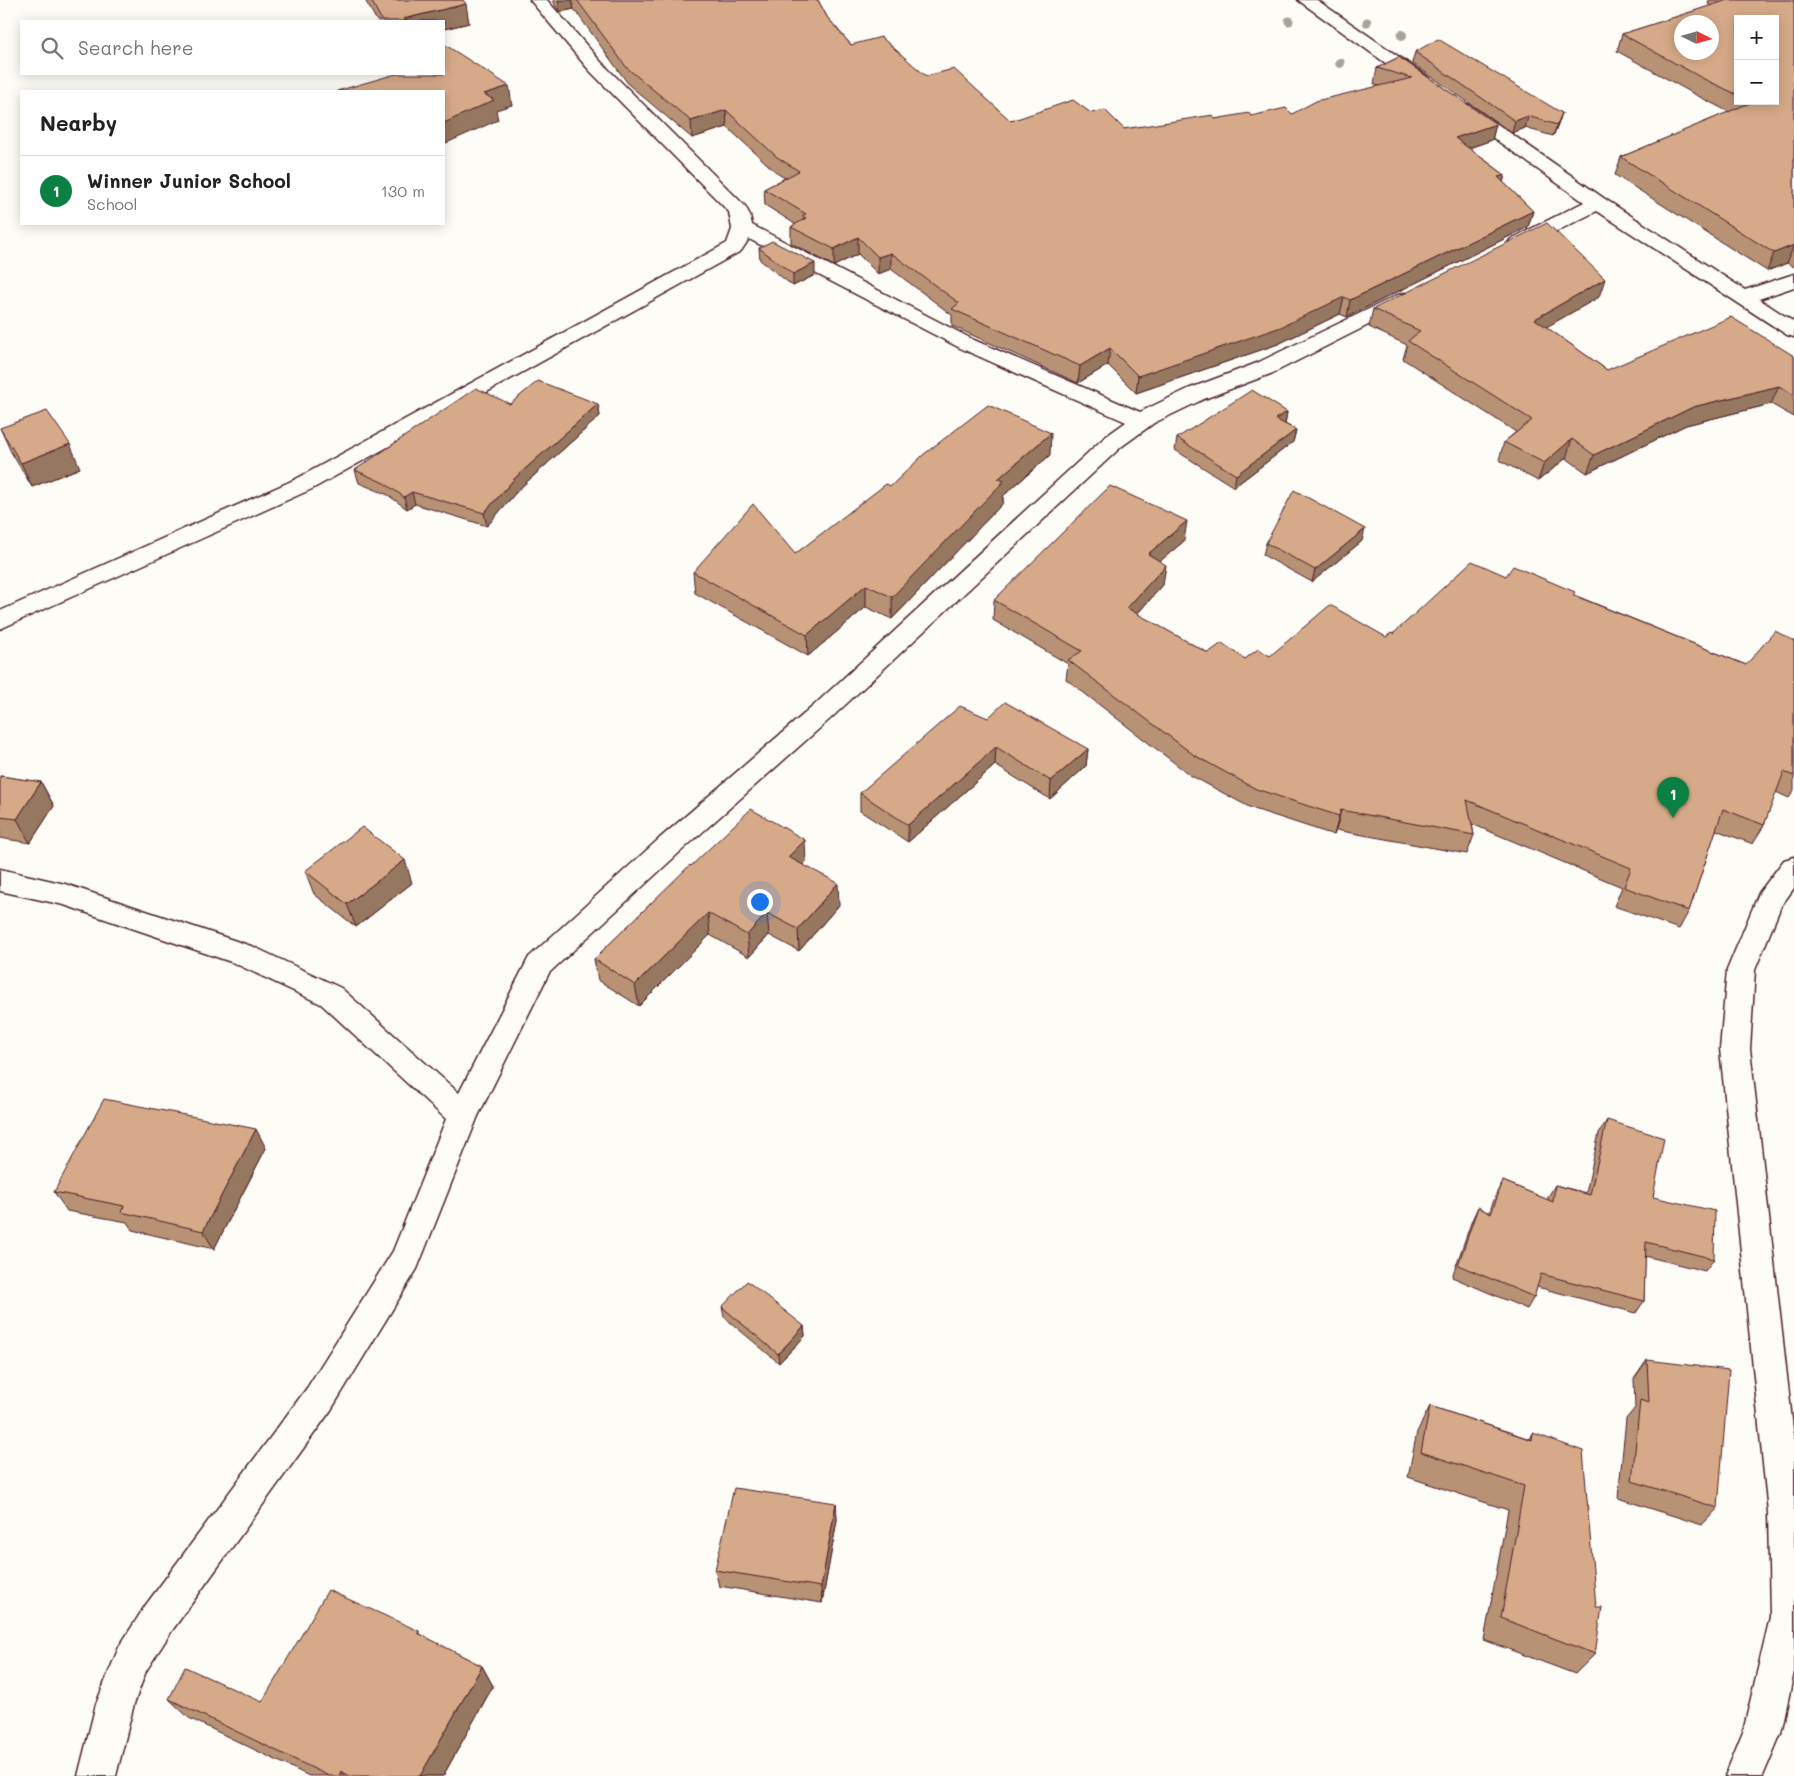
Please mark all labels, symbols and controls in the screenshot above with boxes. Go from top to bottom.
north arrow [1674,15,1719,60]
map controls [1734,15,1779,105]
button: + [1734,15,1779,60]
search box [20,20,445,75]
icon: search [38,34,66,62]
text: Search here [78,35,194,60]
button: − [1734,60,1779,105]
text: Nearby [40,109,117,136]
text: Winner Junior School [87,168,291,193]
text: 1 [52,180,60,201]
text: 130 m [381,180,425,201]
text: School [87,193,137,214]
pin: 1 [1657,777,1689,818]
your location [747,889,773,915]

